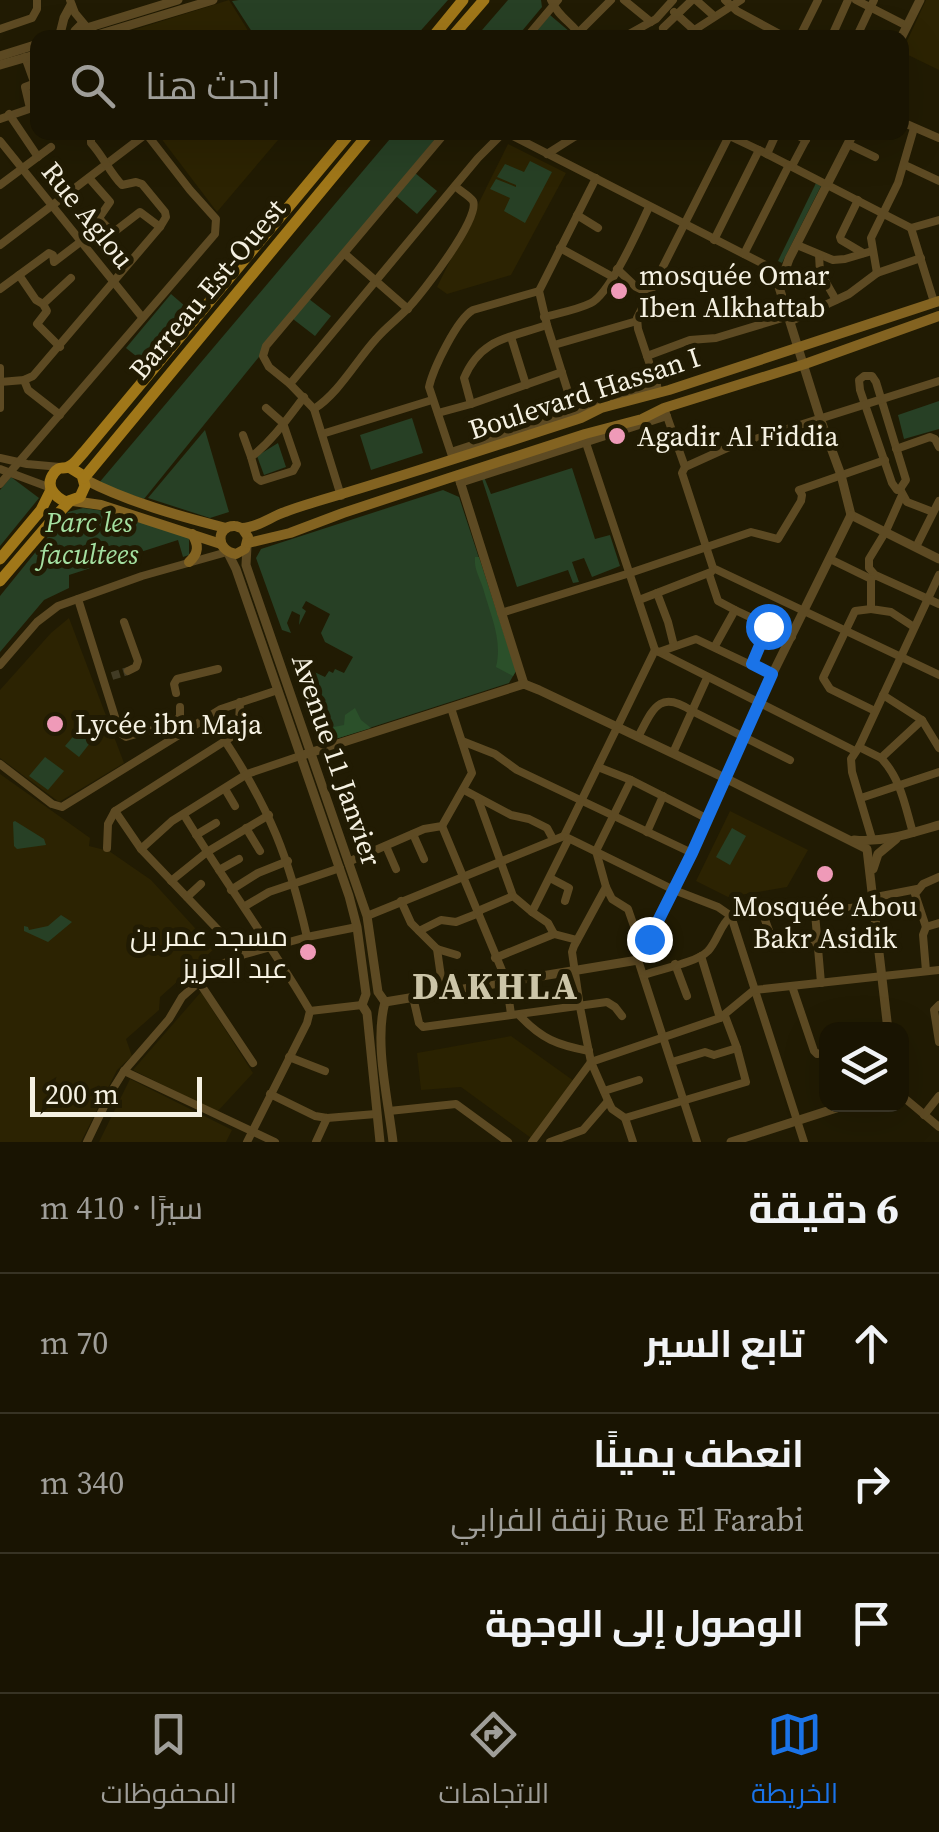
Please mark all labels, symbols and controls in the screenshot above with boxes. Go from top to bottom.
search box [30,30,909,140]
icon: search [65,58,120,113]
text: ابحث هنا [145,60,281,112]
street label: Rue Aglou [33,154,143,276]
street label: Barreau Est-Ouest [120,190,294,387]
place label: mosquée Omar Iben Alkhattab [639,256,830,326]
marker: mosquée Omar Iben Alkhattab [608,280,630,302]
street label: Boulevard Hassan I [463,338,705,448]
place label: Agadir Al Fiddia [637,417,839,455]
marker: Agadir Al Fiddia [606,425,628,447]
park label: Parc les facultees [35,503,139,573]
route start [746,604,792,650]
street label: Avenue 11 Janvier [283,649,391,871]
place label: Lycée ibn Maja [75,705,263,743]
marker: Lycée ibn Maja [44,713,66,735]
marker: Mosquée Abou Bakr Asidik [814,863,836,885]
place label: Mosquée Abou Bakr Asidik [732,887,918,957]
place label: مسجد عمر بن عبد العزيز [130,917,288,987]
route end [627,917,673,963]
marker: مسجد عمر بن عبد العزيز [297,941,319,963]
district label: DAKHLA [412,960,580,1012]
map controls [819,1022,909,1112]
button: layers [819,1022,909,1112]
scale bar [30,1072,202,1116]
text: 200 m [45,1075,119,1113]
text: 6 دقيقة [749,1179,899,1237]
text: سيرًا · 410 m [40,1186,203,1230]
icon: ahead [844,1316,899,1371]
text: تابع السير [645,1318,804,1370]
text: 70 m [40,1321,108,1365]
text: انعطف يمينًا [593,1428,804,1480]
icon: right [844,1456,899,1511]
text: 340 m [40,1461,124,1505]
text: Rue El Farabi زنقة الفرابي [451,1498,804,1542]
icon: arrive [844,1596,899,1651]
text: الوصول إلى الوجهة [485,1598,804,1650]
tab: المحفوظات [101,1707,237,1819]
tab: الاتجاهات [439,1707,549,1819]
tab: الخريطة [751,1707,838,1819]

